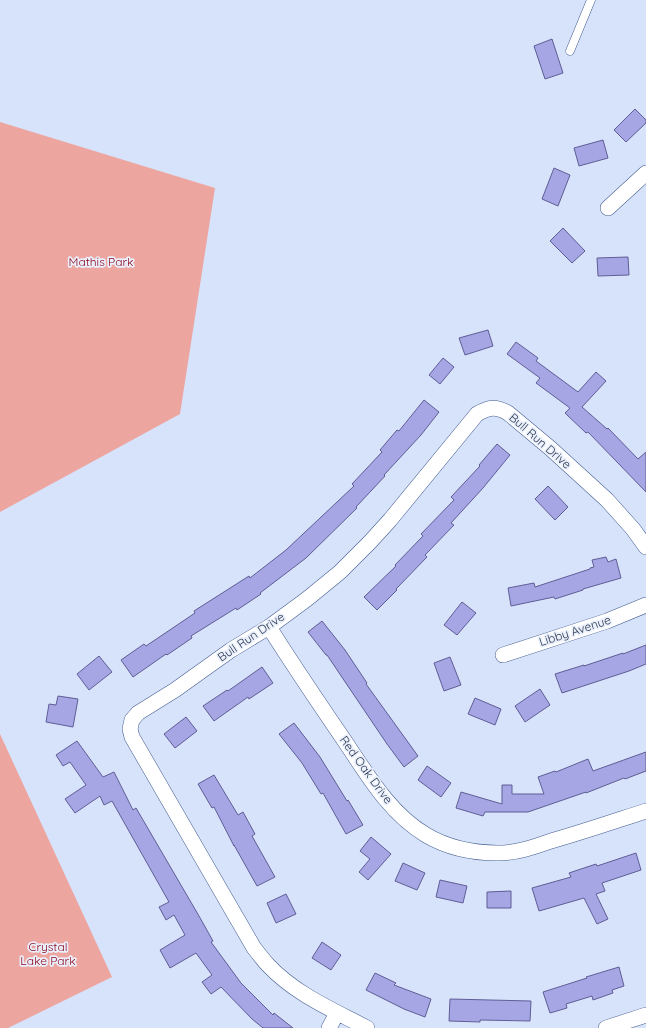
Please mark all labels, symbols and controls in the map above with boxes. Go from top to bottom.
park label: Mathis Park [69,254,133,269]
street label: Bull Run Drive [506,410,575,472]
street label: Bull Run Drive [214,609,287,664]
street label: Libby Avenue [537,612,613,649]
street label: Red Oak Drive [337,733,396,807]
park label: Crystal Lake Park [20,939,76,968]

